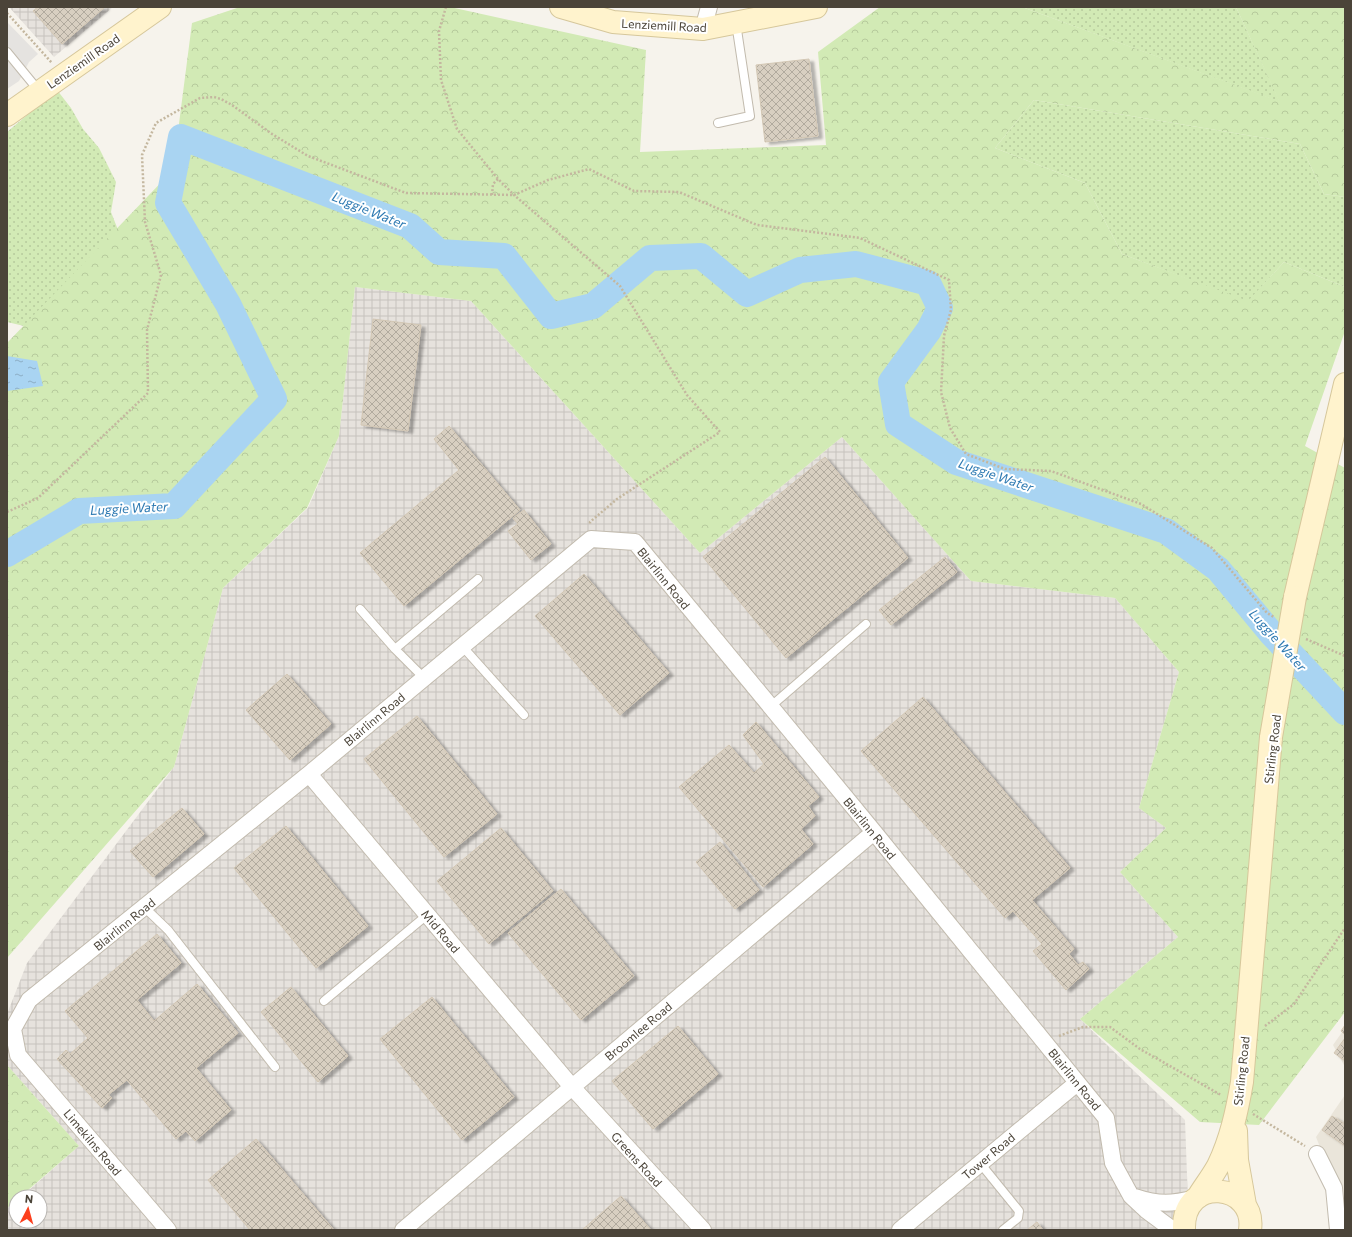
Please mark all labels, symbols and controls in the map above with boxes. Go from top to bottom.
street label: Lenziemill Road [621,16,707,34]
street label: Lenziemill Road [44,31,122,91]
water label: Luggie Water [330,188,409,232]
water label: Luggie Water [956,455,1036,496]
water label: Luggie Water [90,498,169,518]
street label: Blairlinn Road [635,544,693,612]
water label: Luggie Water [1246,606,1311,675]
street label: Blairlinn Road [341,689,407,749]
street label: Stirling Road [1261,714,1283,784]
street label: Blairlinn Road [841,794,899,862]
street label: Blairlinn Road [90,895,158,953]
street label: Mid Road [419,907,463,955]
street label: Broomlee Road [602,999,674,1063]
street label: Stirling Road [1230,1036,1252,1106]
street label: Blairlinn Road [1046,1045,1104,1113]
street label: Limekilns Road [61,1106,125,1178]
street label: Greens Road [609,1129,665,1189]
street label: Tower Road [959,1130,1017,1182]
north arrow [8,1189,48,1229]
text: N [24,1192,34,1205]

